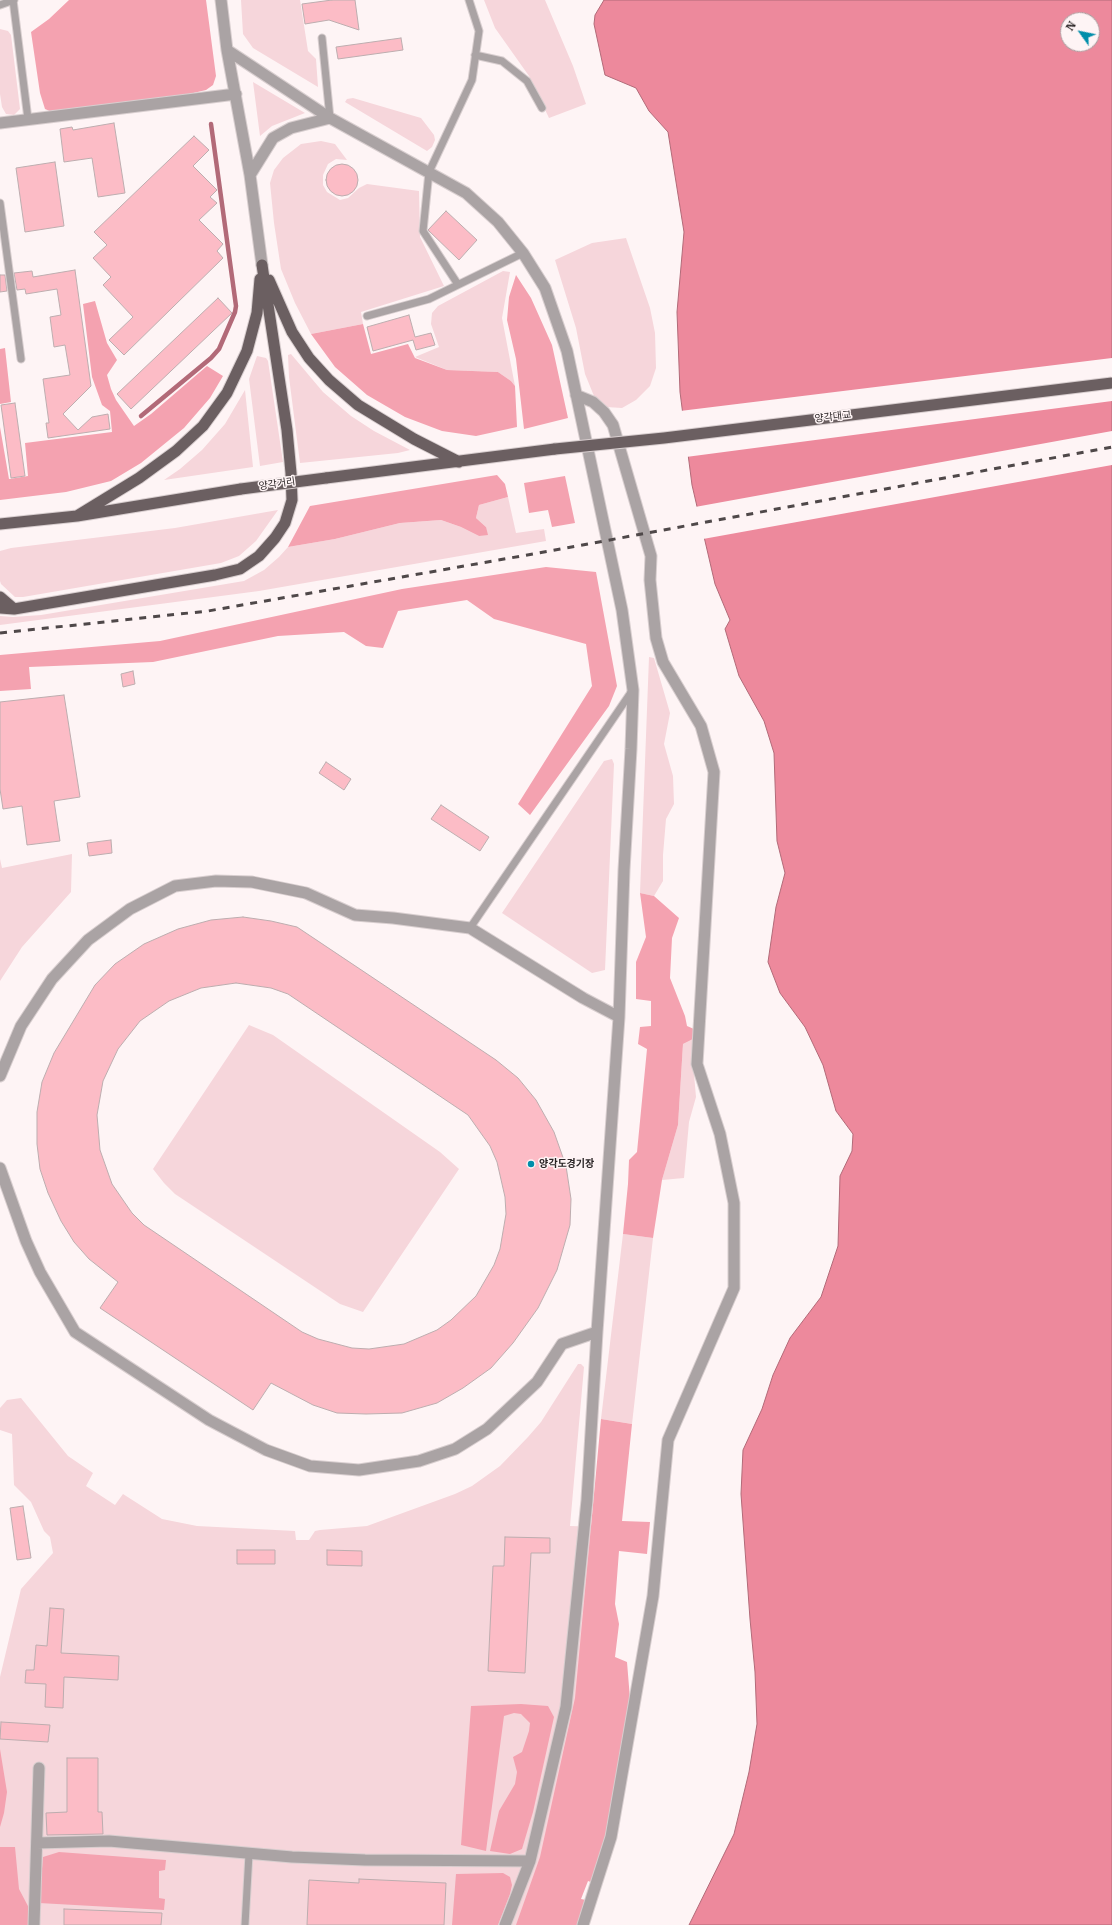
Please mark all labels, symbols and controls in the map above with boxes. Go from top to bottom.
north arrow [1060,12,1100,52]
text: N [1063,19,1079,33]
street label: 양각대교 [814,409,852,425]
street label: 양각거리 [258,475,296,493]
place label: 양각도경기장 [539,1158,594,1170]
marker: 양각도경기장 [526,1159,536,1169]

